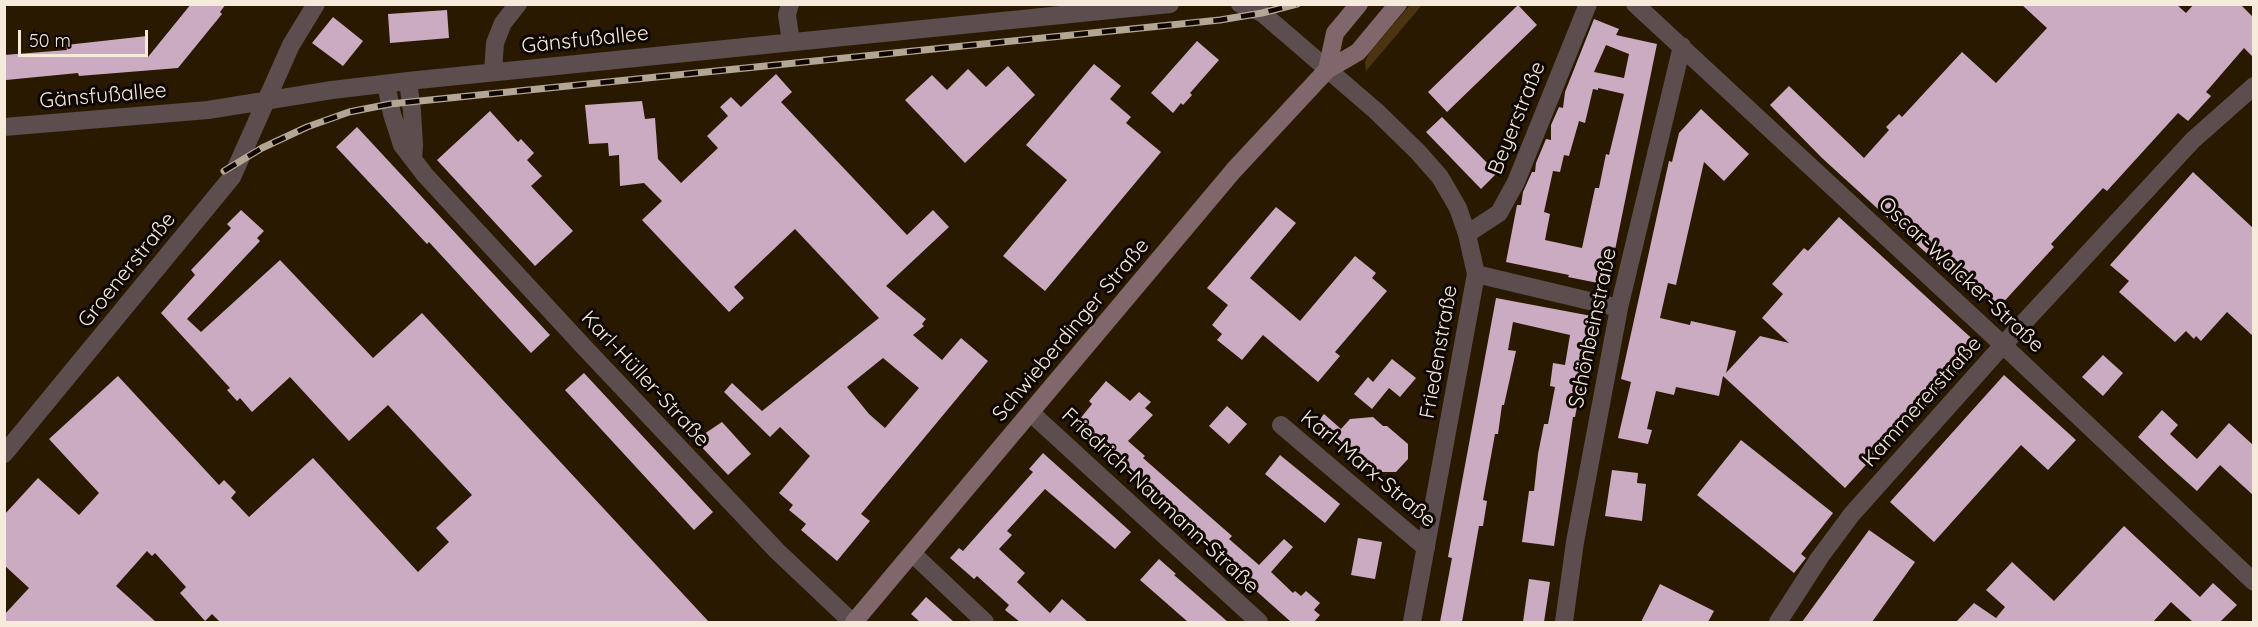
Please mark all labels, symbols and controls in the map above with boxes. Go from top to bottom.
scale bar [21,18,152,56]
street label: Gänsfußallee [520,21,650,59]
text: 50 m [29,29,71,52]
street label: Beyerstraße [1483,58,1551,178]
street label: Gänsfußallee [38,78,168,114]
street label: Oscar-Walcker-Straße [1873,192,2049,358]
street label: Groenerstraße [73,207,181,333]
street label: Schwieberdinger Straße [987,234,1155,426]
street label: Schönbeinstraße [1564,246,1622,410]
street label: Friedenstraße [1415,283,1463,421]
street label: Karl-Hüller-Straße [576,306,714,452]
street label: Kammererstraße [1857,332,1987,472]
street label: Friedrich-Naumann-Straße [1056,403,1264,599]
street label: Karl-Marx-Straße [1295,405,1441,533]

